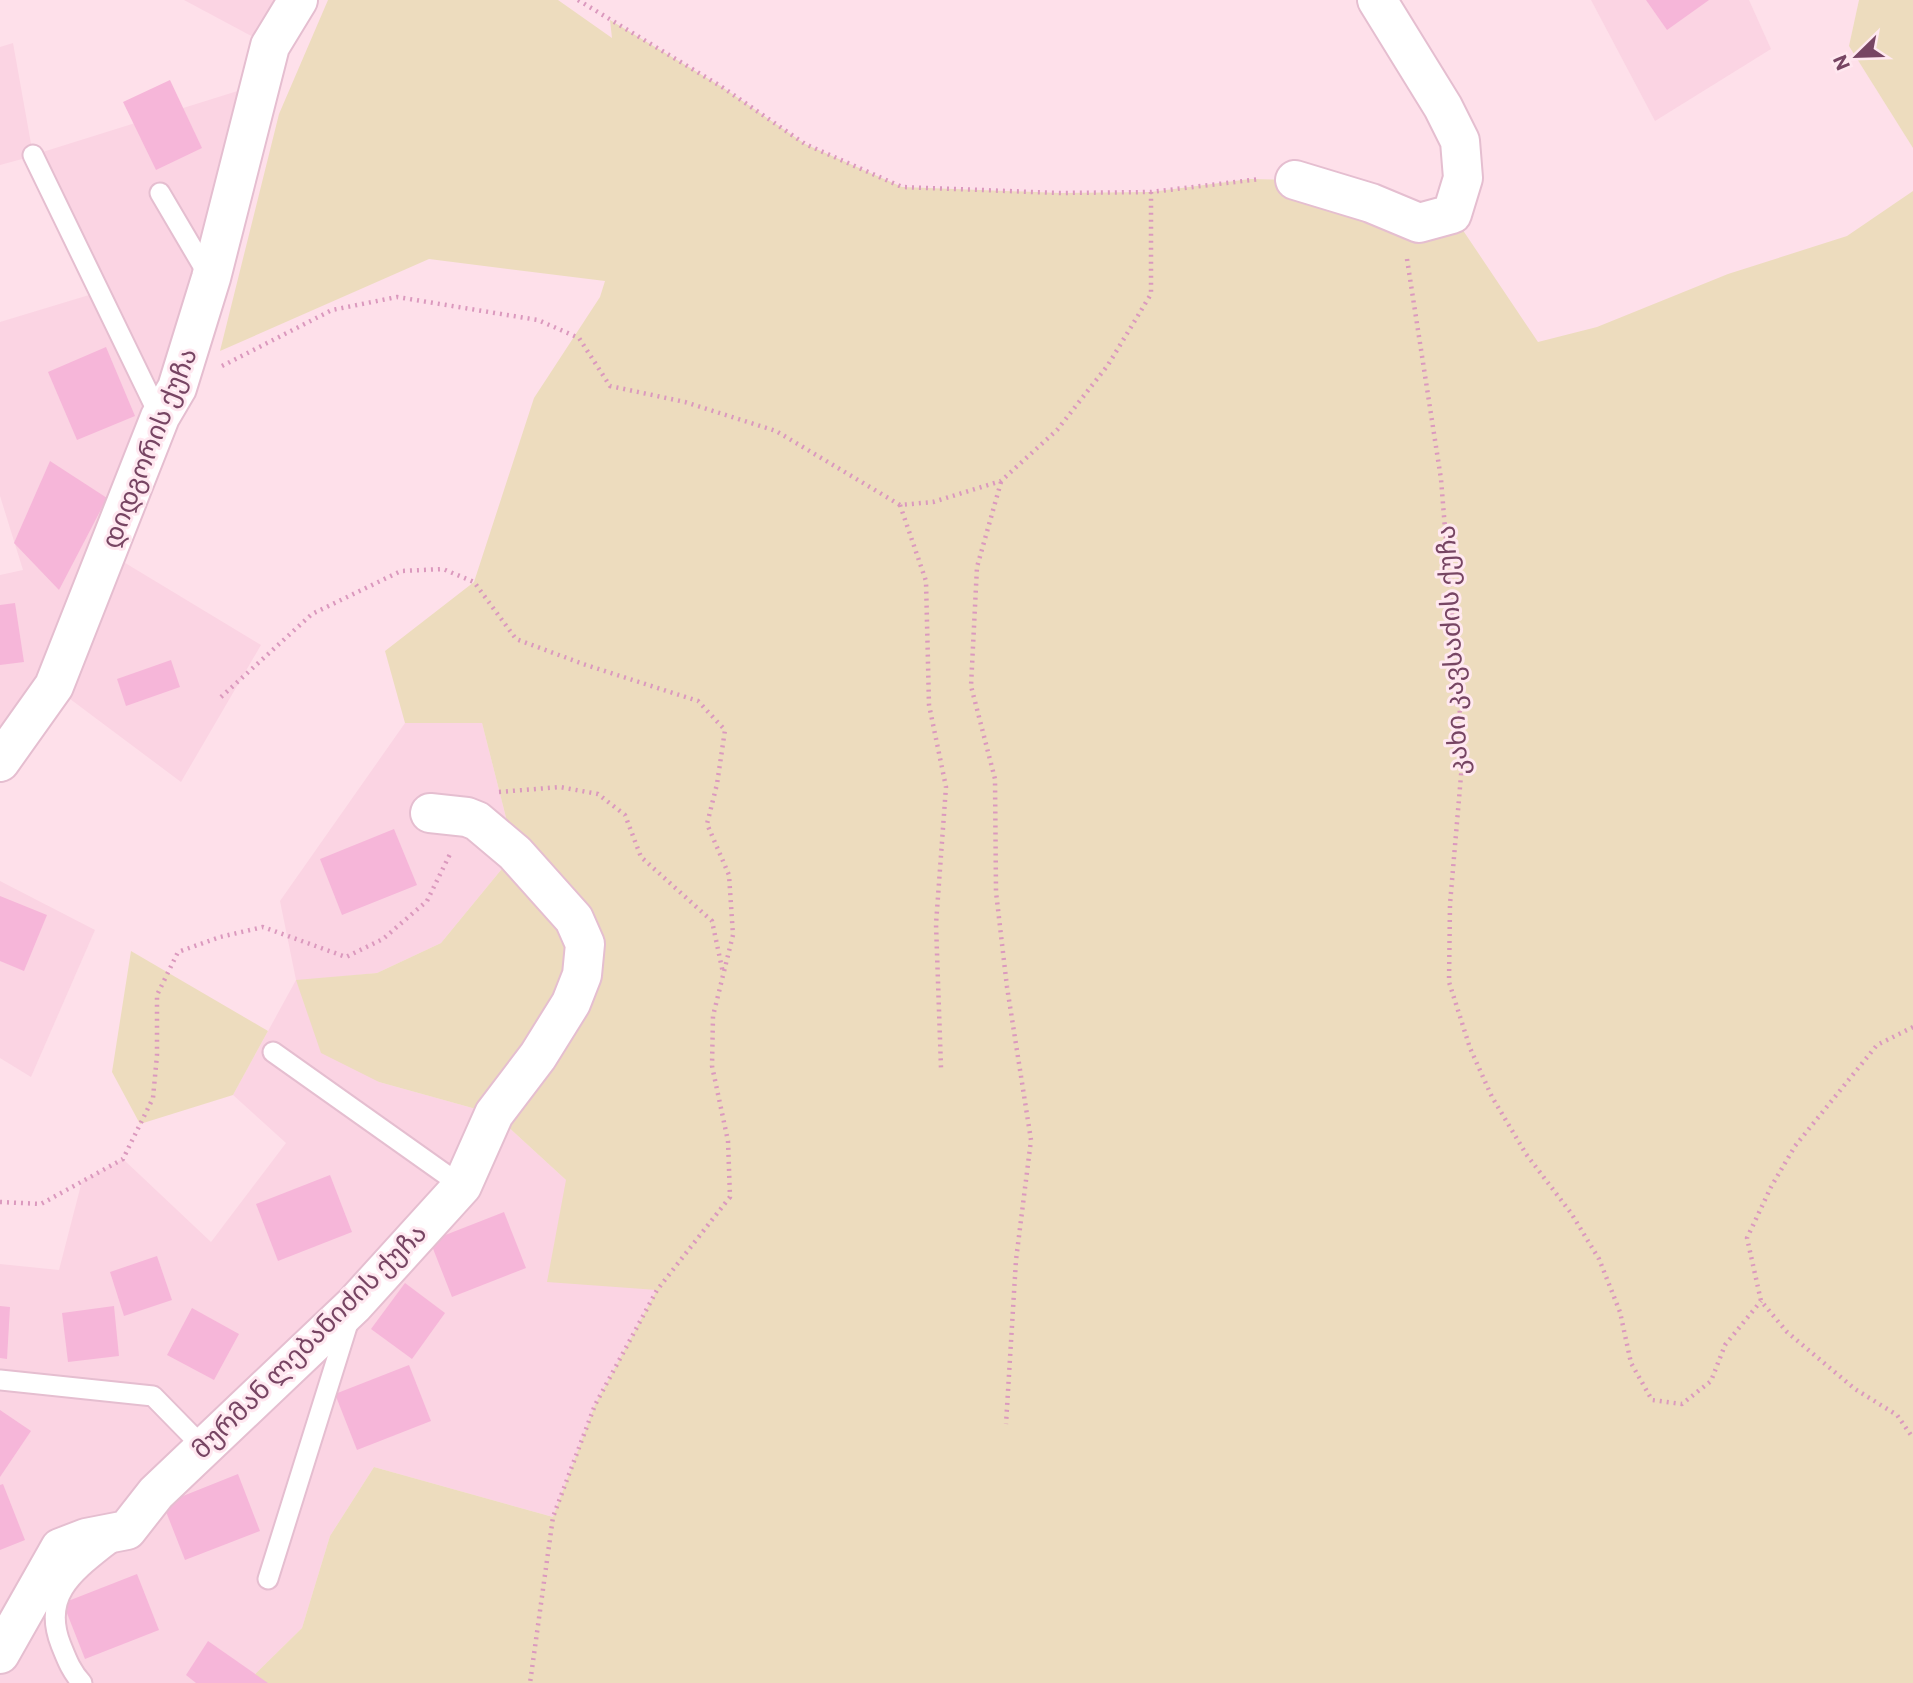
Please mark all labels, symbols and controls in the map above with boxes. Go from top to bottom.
north arrow [1822,21,1892,91]
text: N [1828,52,1854,74]
street label: დიდგორის ქუჩა [93,343,204,553]
street label: კახი კავსაძის ქუჩა [1428,524,1474,776]
street label: მურმან ლებანიძის ქუჩა [184,1216,433,1465]

